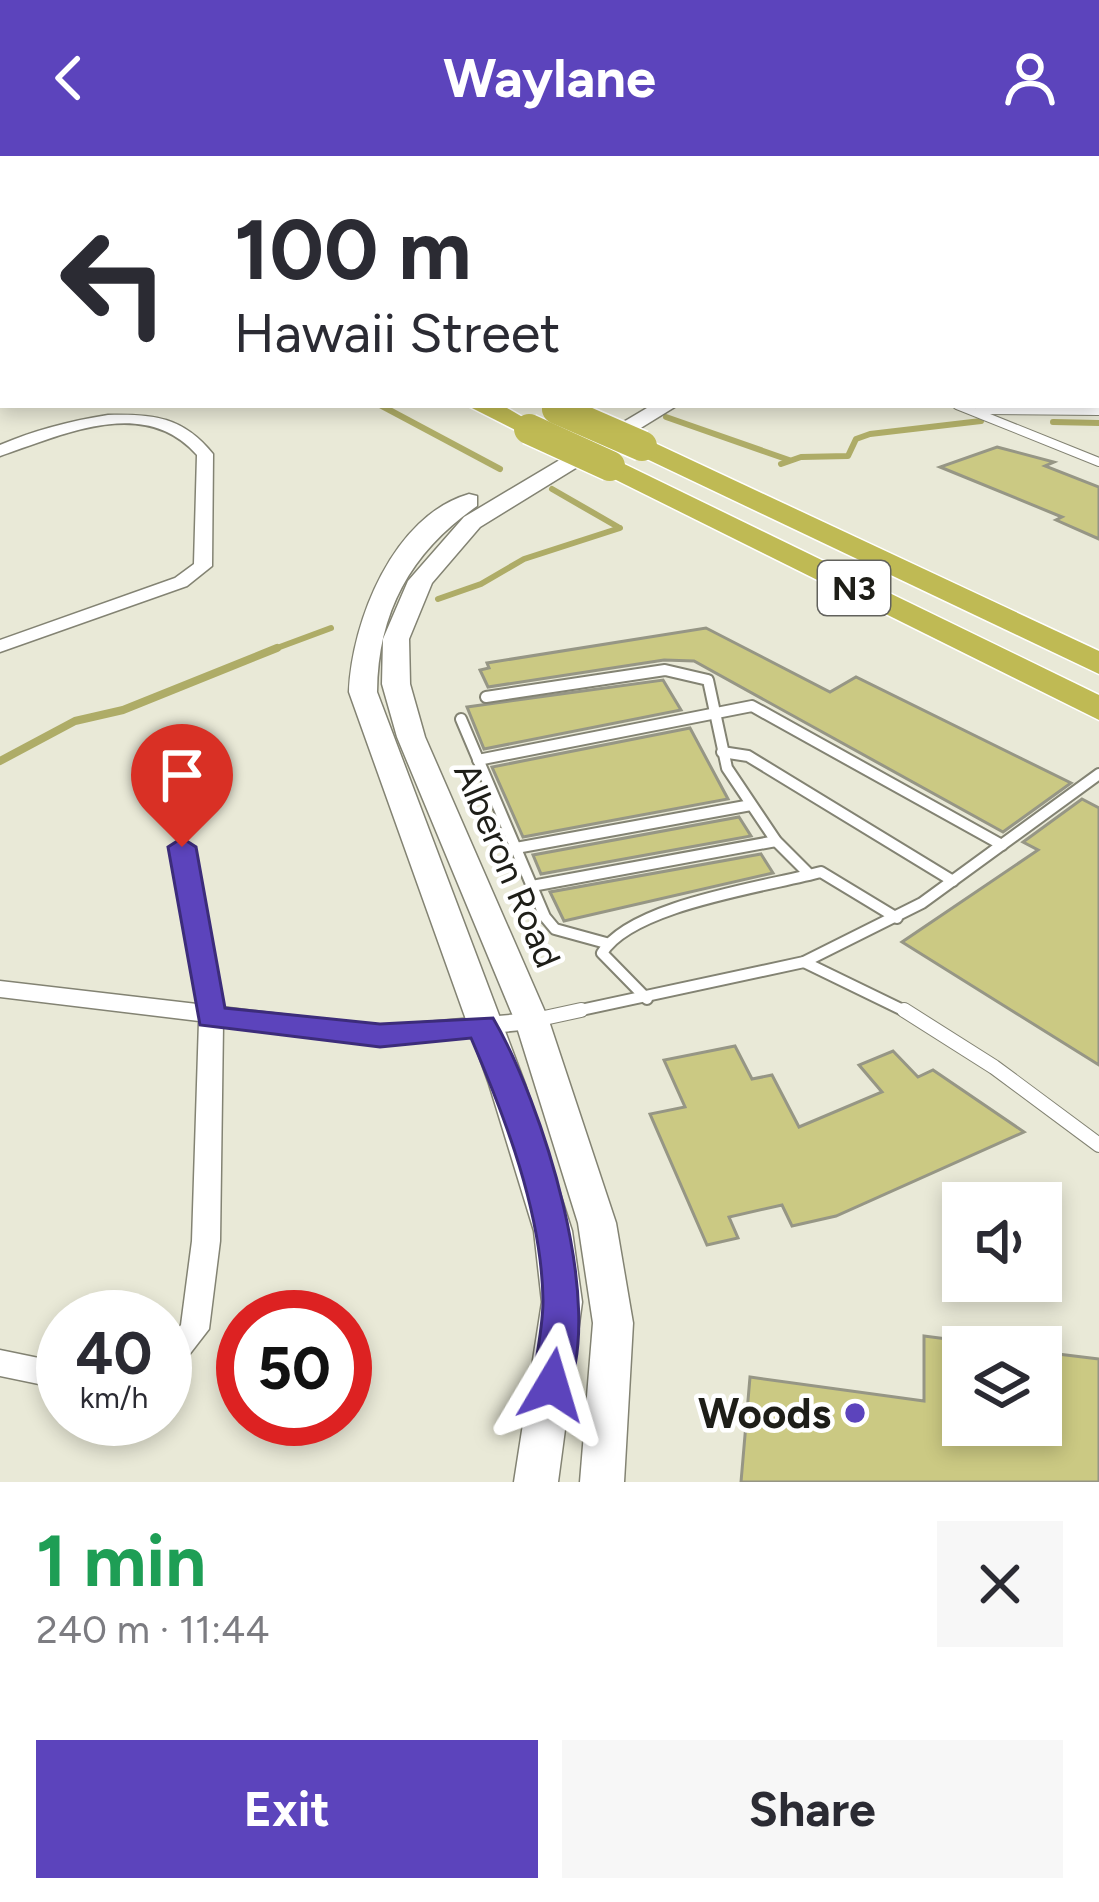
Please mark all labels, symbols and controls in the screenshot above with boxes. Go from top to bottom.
icon: back [36,45,102,111]
icon: person [997,45,1063,111]
text: Waylane [443,46,656,111]
text: 100 m [234,199,472,300]
icon: left [36,204,192,360]
text: Hawaii Street [234,301,561,366]
road number: N3 [818,561,890,615]
pin [131,724,233,847]
icon: arrive [149,742,215,808]
street label: Alberon Road [445,756,570,974]
map controls [942,1182,1062,1446]
button: sound [942,1182,1062,1302]
speed limit sign: 50 [216,1290,372,1446]
text: 40 [76,1317,152,1389]
position arrow [489,1322,615,1448]
button: layers [942,1326,1062,1446]
text: km/h [80,1379,148,1416]
place label: Woods [698,1388,831,1439]
marker: Woods [842,1400,868,1426]
text: 1 min [36,1518,206,1604]
button: close [937,1521,1063,1647]
text: 240 m · 11:44 [36,1606,270,1653]
button: Exit [36,1740,538,1878]
button: Share [562,1740,1063,1878]

